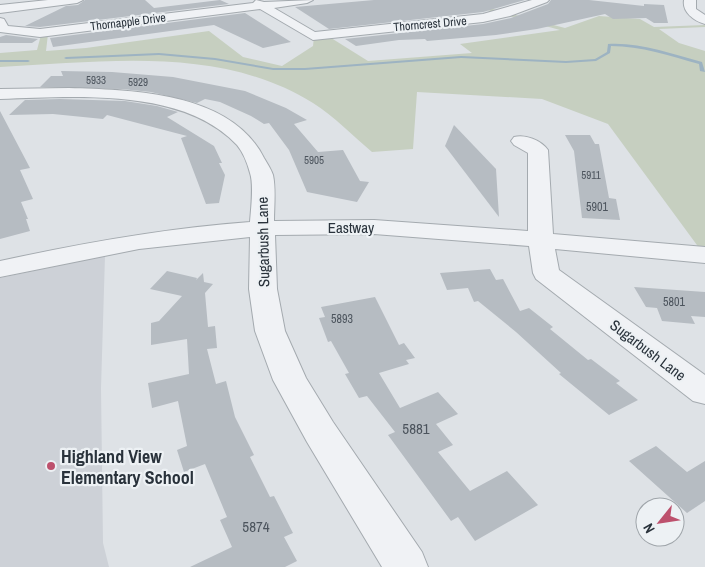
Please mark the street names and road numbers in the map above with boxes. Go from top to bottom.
street label: Thornapple Drive [89,9,167,35]
street label: Thorncrest Drive [393,13,467,35]
street label: Sugarbush Lane [252,197,274,287]
street label: Eastway [328,217,375,238]
street label: Sugarbush Lane [606,314,690,386]

